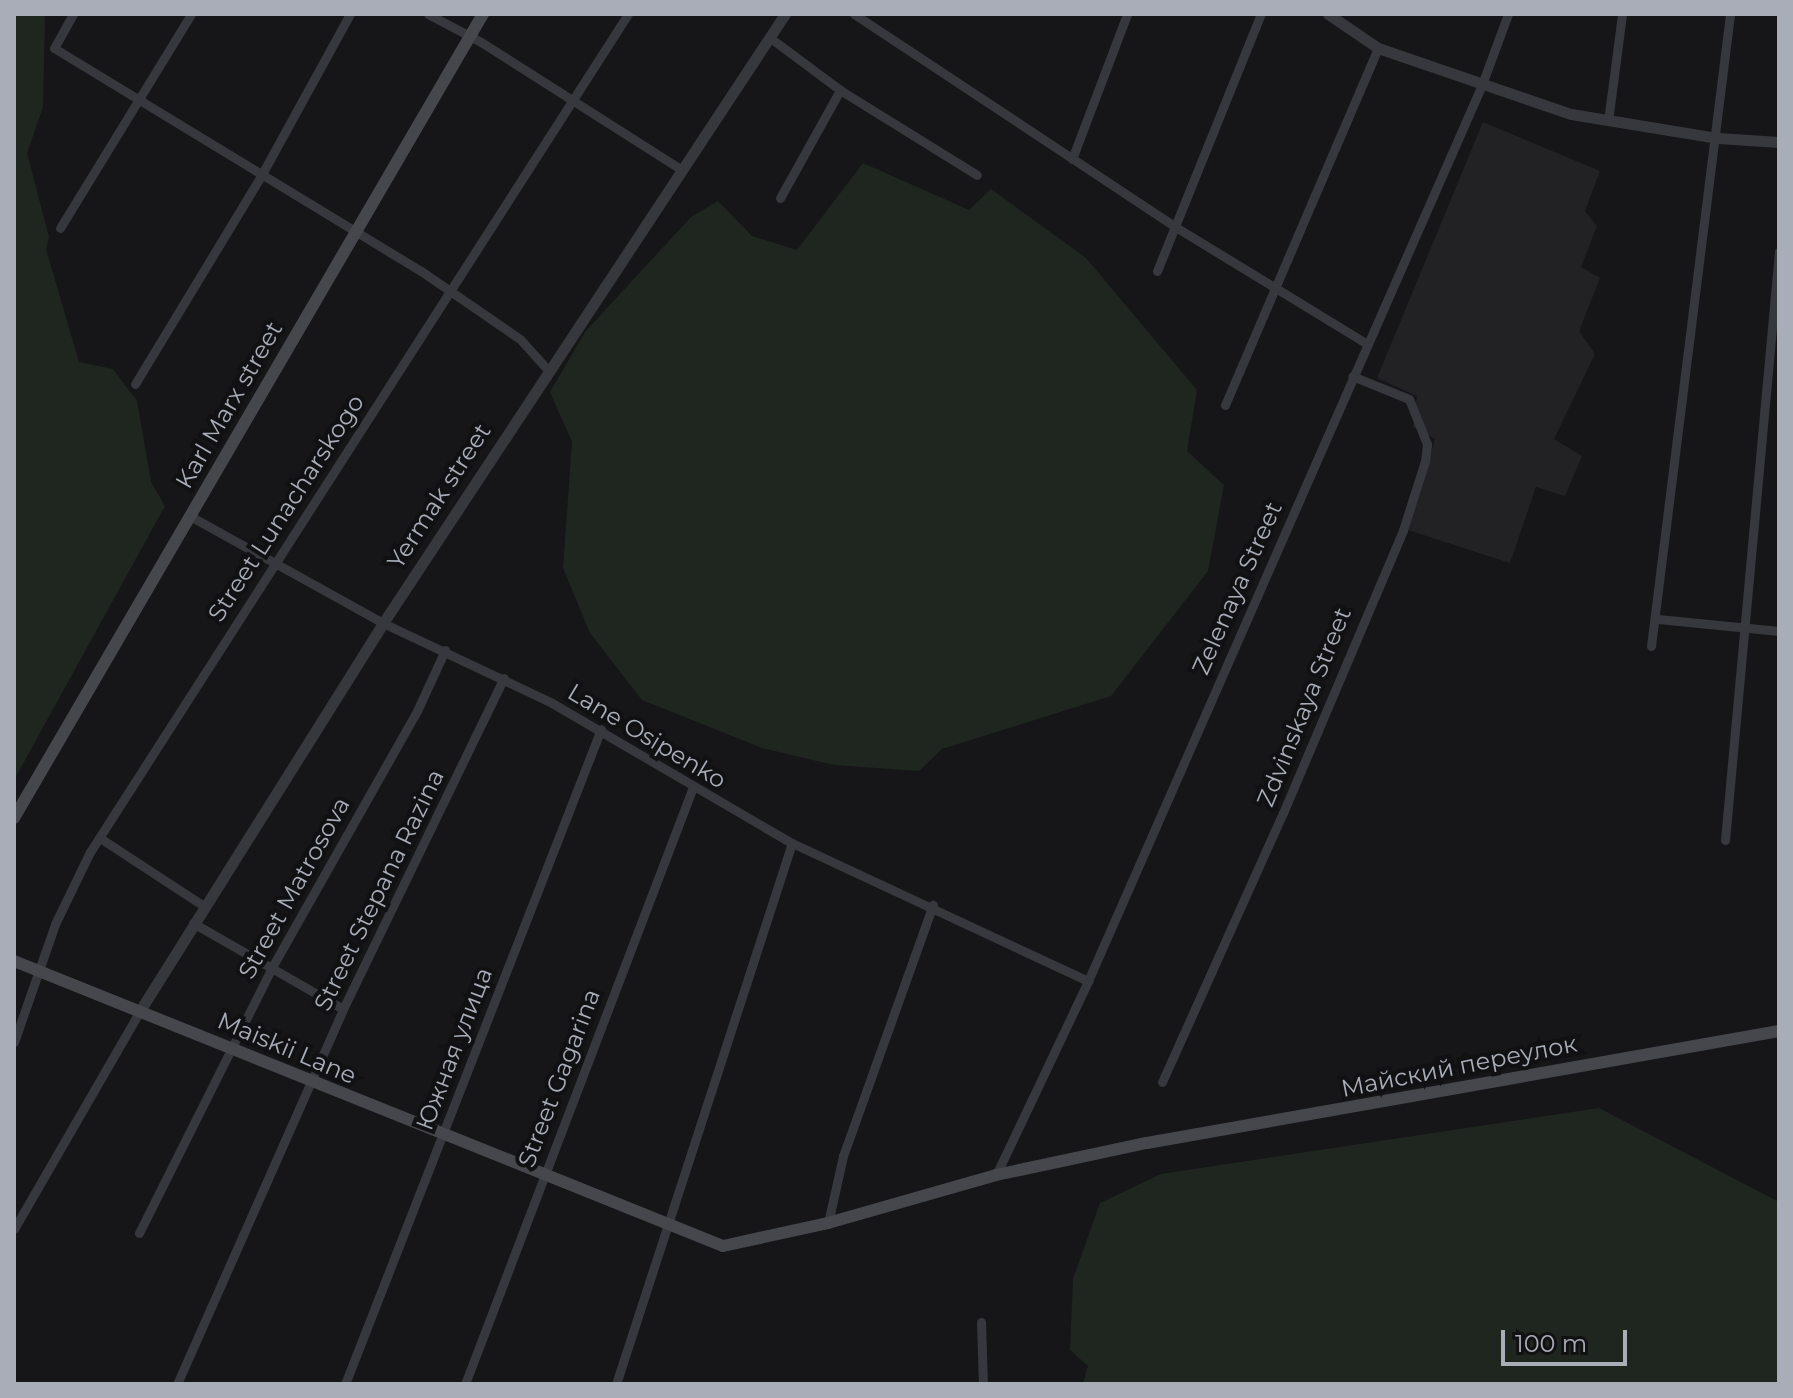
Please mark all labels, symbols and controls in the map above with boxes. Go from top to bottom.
street label: Karl Marx street [169,316,289,494]
street label: Street Lunacharskogo [202,389,370,627]
street label: Yermak street [381,418,497,574]
street label: Zelenaya Street [1186,497,1288,679]
street label: Zdvinskaya Street [1251,603,1357,811]
street label: Lane Osipenko [563,677,731,795]
street label: Street Stepana Razina [308,765,450,1015]
street label: Street Matrosova [232,792,356,984]
street label: Южная улица [410,964,498,1134]
street label: Street Gagarina [512,985,606,1171]
street label: Maiskii Lane [213,1006,361,1090]
street label: Майский переулок [1339,1029,1579,1103]
scale bar [1505,1314,1631,1364]
text: 100 m [1515,1329,1587,1358]

